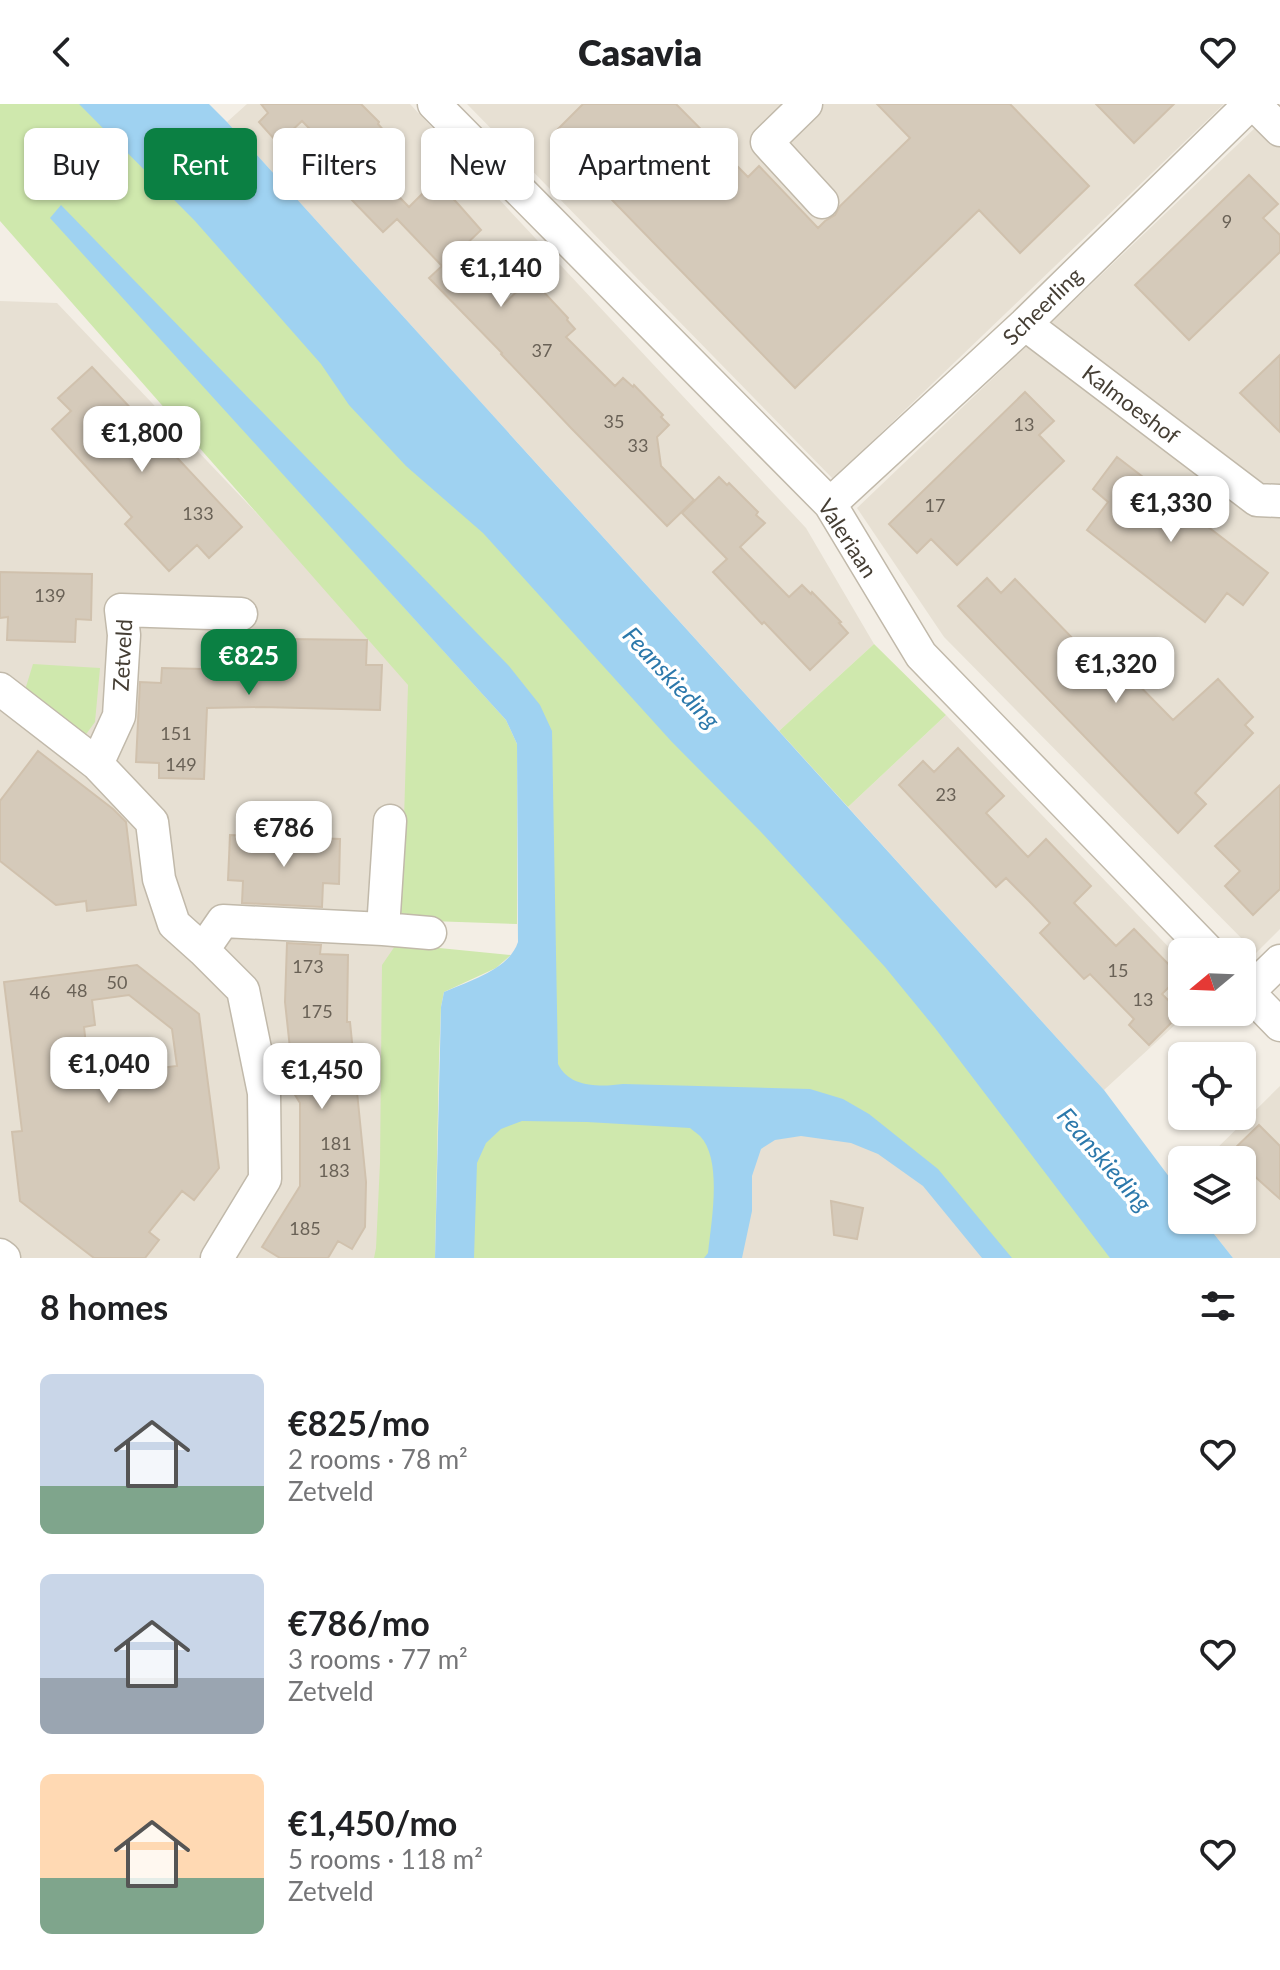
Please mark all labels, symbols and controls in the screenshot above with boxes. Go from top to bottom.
icon: back [40,30,84,74]
text: Casavia [578,30,702,74]
icon: heart [1196,30,1240,74]
chip: Buy [24,128,128,200]
chip: Rent [144,128,257,200]
chip: Filters [273,128,405,200]
chip: New [421,128,534,200]
chip: Apartment [550,128,738,200]
house number: 9 [1222,210,1232,232]
pin: €1,140 [436,241,566,309]
text: €1,140 [460,251,542,283]
street label: Scheerling [997,262,1087,350]
house number: 37 [532,339,552,361]
street label: Kalmoeshof [1077,359,1185,449]
pin: €1,800 [77,406,207,474]
house number: 35 [604,410,624,432]
house number: 13 [1014,413,1034,435]
text: €1,800 [101,416,183,448]
house number: 33 [628,434,648,456]
pin: €1,330 [1106,476,1236,544]
text: €1,330 [1130,486,1212,518]
street label: Valeriaan [813,494,883,582]
house number: 17 [925,494,945,516]
house number: 133 [182,502,214,524]
house number: 139 [34,584,66,606]
street label: Zetveld [107,618,137,692]
water label: Feanskieding [618,620,727,734]
pin: €825 [202,629,296,697]
pin: €1,320 [1051,637,1181,705]
text: €825 [219,639,279,671]
text: €1,320 [1075,647,1157,679]
house number: 151 [160,722,192,744]
house number: 149 [165,753,197,775]
house number: 23 [936,783,956,805]
pin: €786 [237,801,331,869]
text: €786 [254,811,314,843]
north arrow [1168,938,1256,1026]
map controls [1168,938,1256,1234]
house number: 173 [292,955,324,977]
house number: 15 [1108,959,1128,981]
house number: 50 [107,971,127,993]
house number: 48 [67,979,87,1001]
house number: 46 [30,981,50,1003]
house number: 13 [1133,988,1153,1010]
house number: 175 [301,1000,333,1022]
pin: €1,040 [44,1037,174,1105]
button: locate [1168,1042,1256,1130]
pin: €1,450 [257,1043,387,1111]
text: €1,040 [68,1047,150,1079]
text: €1,450 [281,1053,363,1085]
water label: Feanskieding [1052,1101,1158,1217]
house number: 181 [320,1132,352,1154]
button: layers [1168,1146,1256,1234]
house number: 183 [318,1159,350,1181]
house number: 185 [289,1217,321,1239]
icon: filters [1196,1284,1240,1328]
text: 8 homes [40,1286,168,1327]
text: €825/mo [288,1402,430,1443]
icon: home [104,1406,200,1502]
icon: heart [1196,1432,1240,1476]
text: 2 rooms · 78 m² [288,1443,468,1475]
text: Zetveld [288,1475,373,1507]
text: €786/mo [288,1602,430,1643]
icon: home [104,1606,200,1702]
icon: heart [1196,1632,1240,1676]
text: 3 rooms · 77 m² [288,1643,468,1675]
text: Zetveld [288,1675,373,1707]
text: €1,450/mo [288,1802,457,1843]
icon: home [104,1806,200,1902]
icon: heart [1196,1832,1240,1876]
text: 5 rooms · 118 m² [288,1843,483,1875]
text: Zetveld [288,1875,373,1907]

